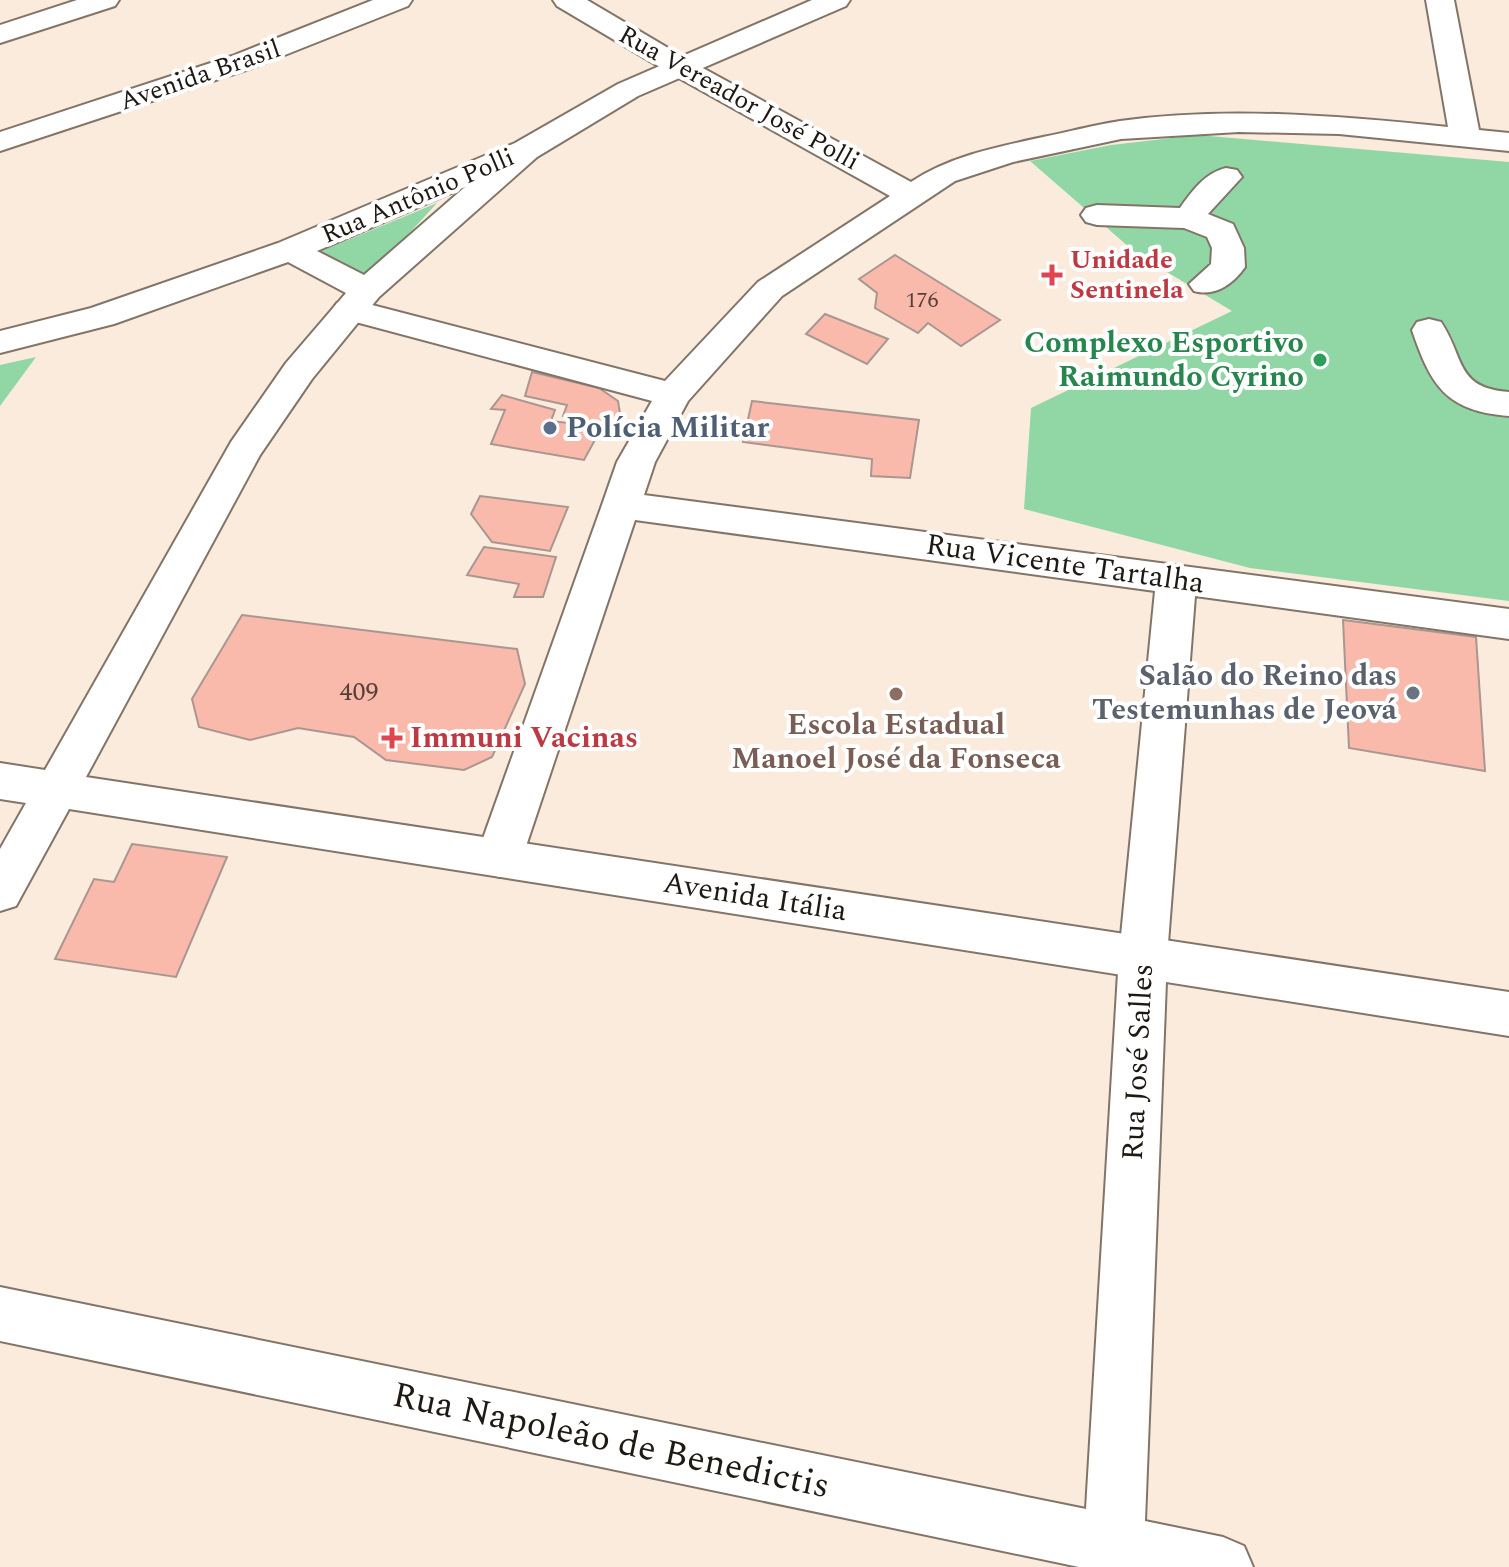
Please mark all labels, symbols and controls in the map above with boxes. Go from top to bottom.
street label: Rua Vereador José Polli [611,15,867,181]
street label: Avenida Brasil [114,29,286,121]
street label: Rua Antônio Polli [315,137,521,255]
place label: Unidade Sentinela [1070,240,1184,310]
marker: Unidade Sentinela [1041,264,1063,286]
house number: 176 [905,284,939,317]
place label: Complexo Esportivo Raimundo Cyrino [1024,320,1304,400]
marker: Complexo Esportivo Raimundo Cyrino [1311,351,1329,369]
place label: Polícia Militar [566,405,769,451]
marker: Polícia Militar [541,419,559,437]
street label: Rua Vicente Tartalha [923,522,1208,606]
place label: Salão do Reino das Testemunhas de Jeová [1092,653,1398,733]
house number: 409 [339,672,379,712]
marker: Salão do Reino das Testemunhas de Jeová [1404,684,1422,702]
marker: Escola Estadual Manoel José da Fonseca [887,685,905,703]
place label: Escola Estadual Manoel José da Fonseca [731,702,1061,782]
place label: Immuni Vacinas [410,715,638,761]
marker: Immuni Vacinas [381,727,403,749]
street label: Avenida Itália [660,860,851,934]
street label: Rua José Salles [1110,962,1166,1162]
street label: Rua Napoleão de Benedictis [387,1368,835,1514]

